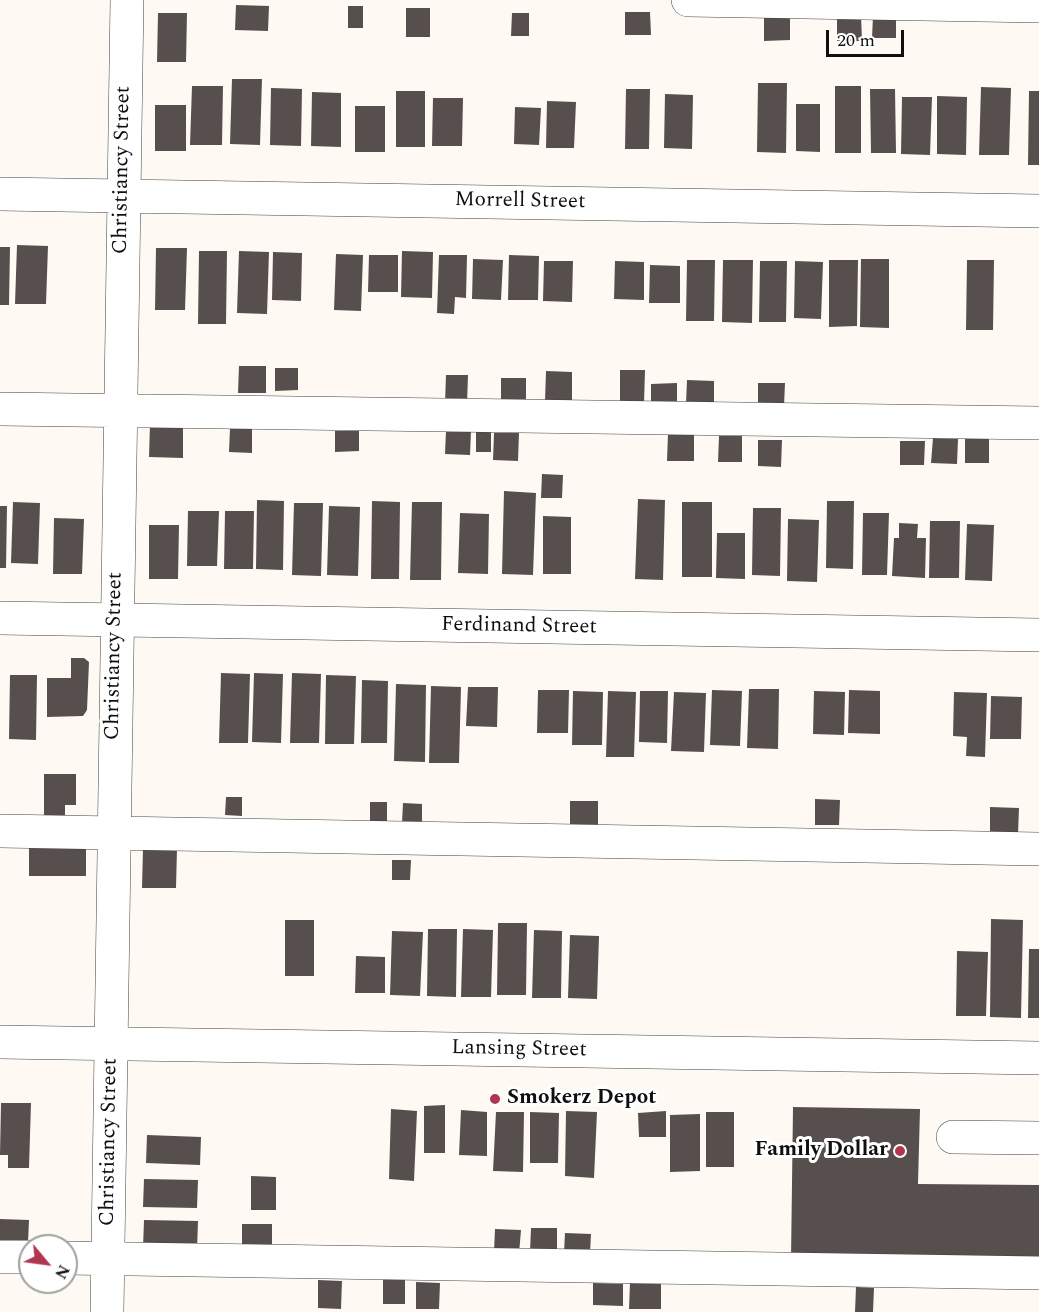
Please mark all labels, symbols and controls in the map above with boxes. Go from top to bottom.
scale bar [829,18,907,56]
text: 20 m [837,27,875,54]
street label: Christiancy Street [109,86,137,254]
street label: Morrell Street [454,188,586,216]
street label: Christiancy Street [101,572,129,740]
street label: Ferdinand Street [441,613,597,641]
street label: Lansing Street [451,1036,587,1064]
street label: Christiancy Street [96,1058,124,1226]
place label: Smokerz Depot [507,1086,656,1112]
marker: Smokerz Depot [488,1092,502,1106]
place label: Family Dollar [754,1138,888,1164]
marker: Family Dollar [893,1144,907,1158]
north arrow [18,1234,78,1294]
text: N [48,1260,76,1283]

